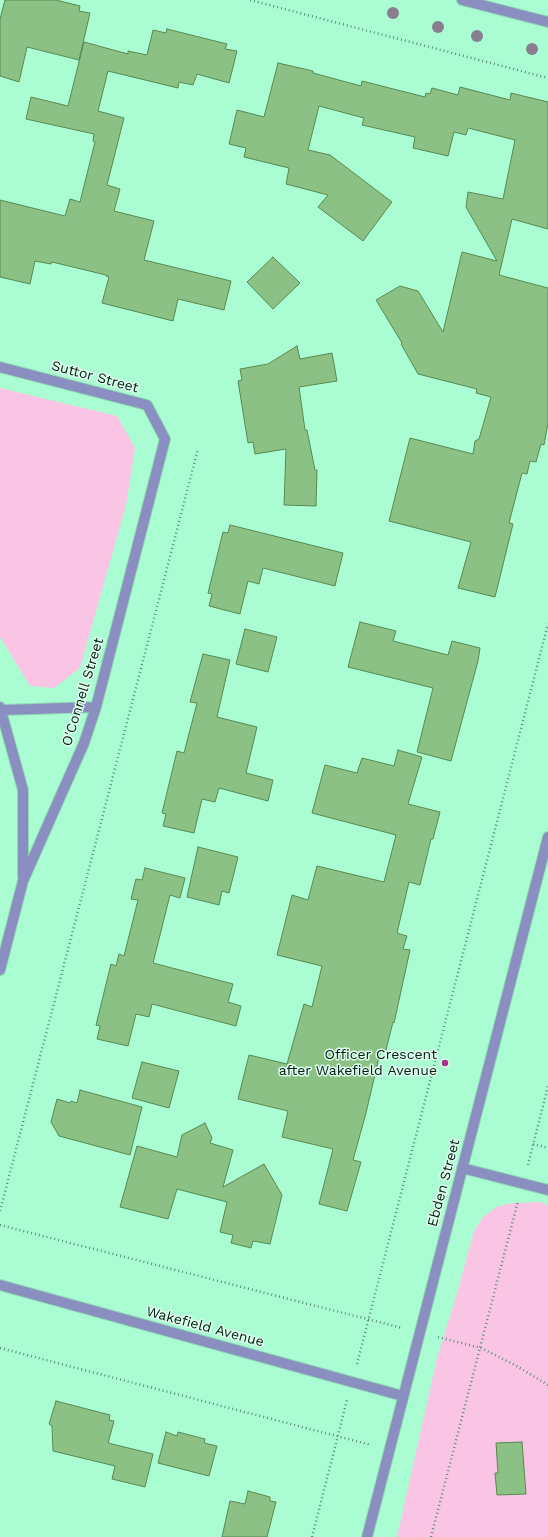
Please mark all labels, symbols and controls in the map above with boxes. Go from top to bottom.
street label: Suttor Street [50,357,140,397]
street label: O'Connell Street [59,636,107,748]
place label: Officer Crescent after Wakefield Avenue [279,1047,437,1080]
marker: Officer Crescent after Wakefield Avenue [440,1058,450,1068]
street label: Ebden Street [424,1137,464,1229]
street label: Wakefield Avenue [144,1303,266,1351]

